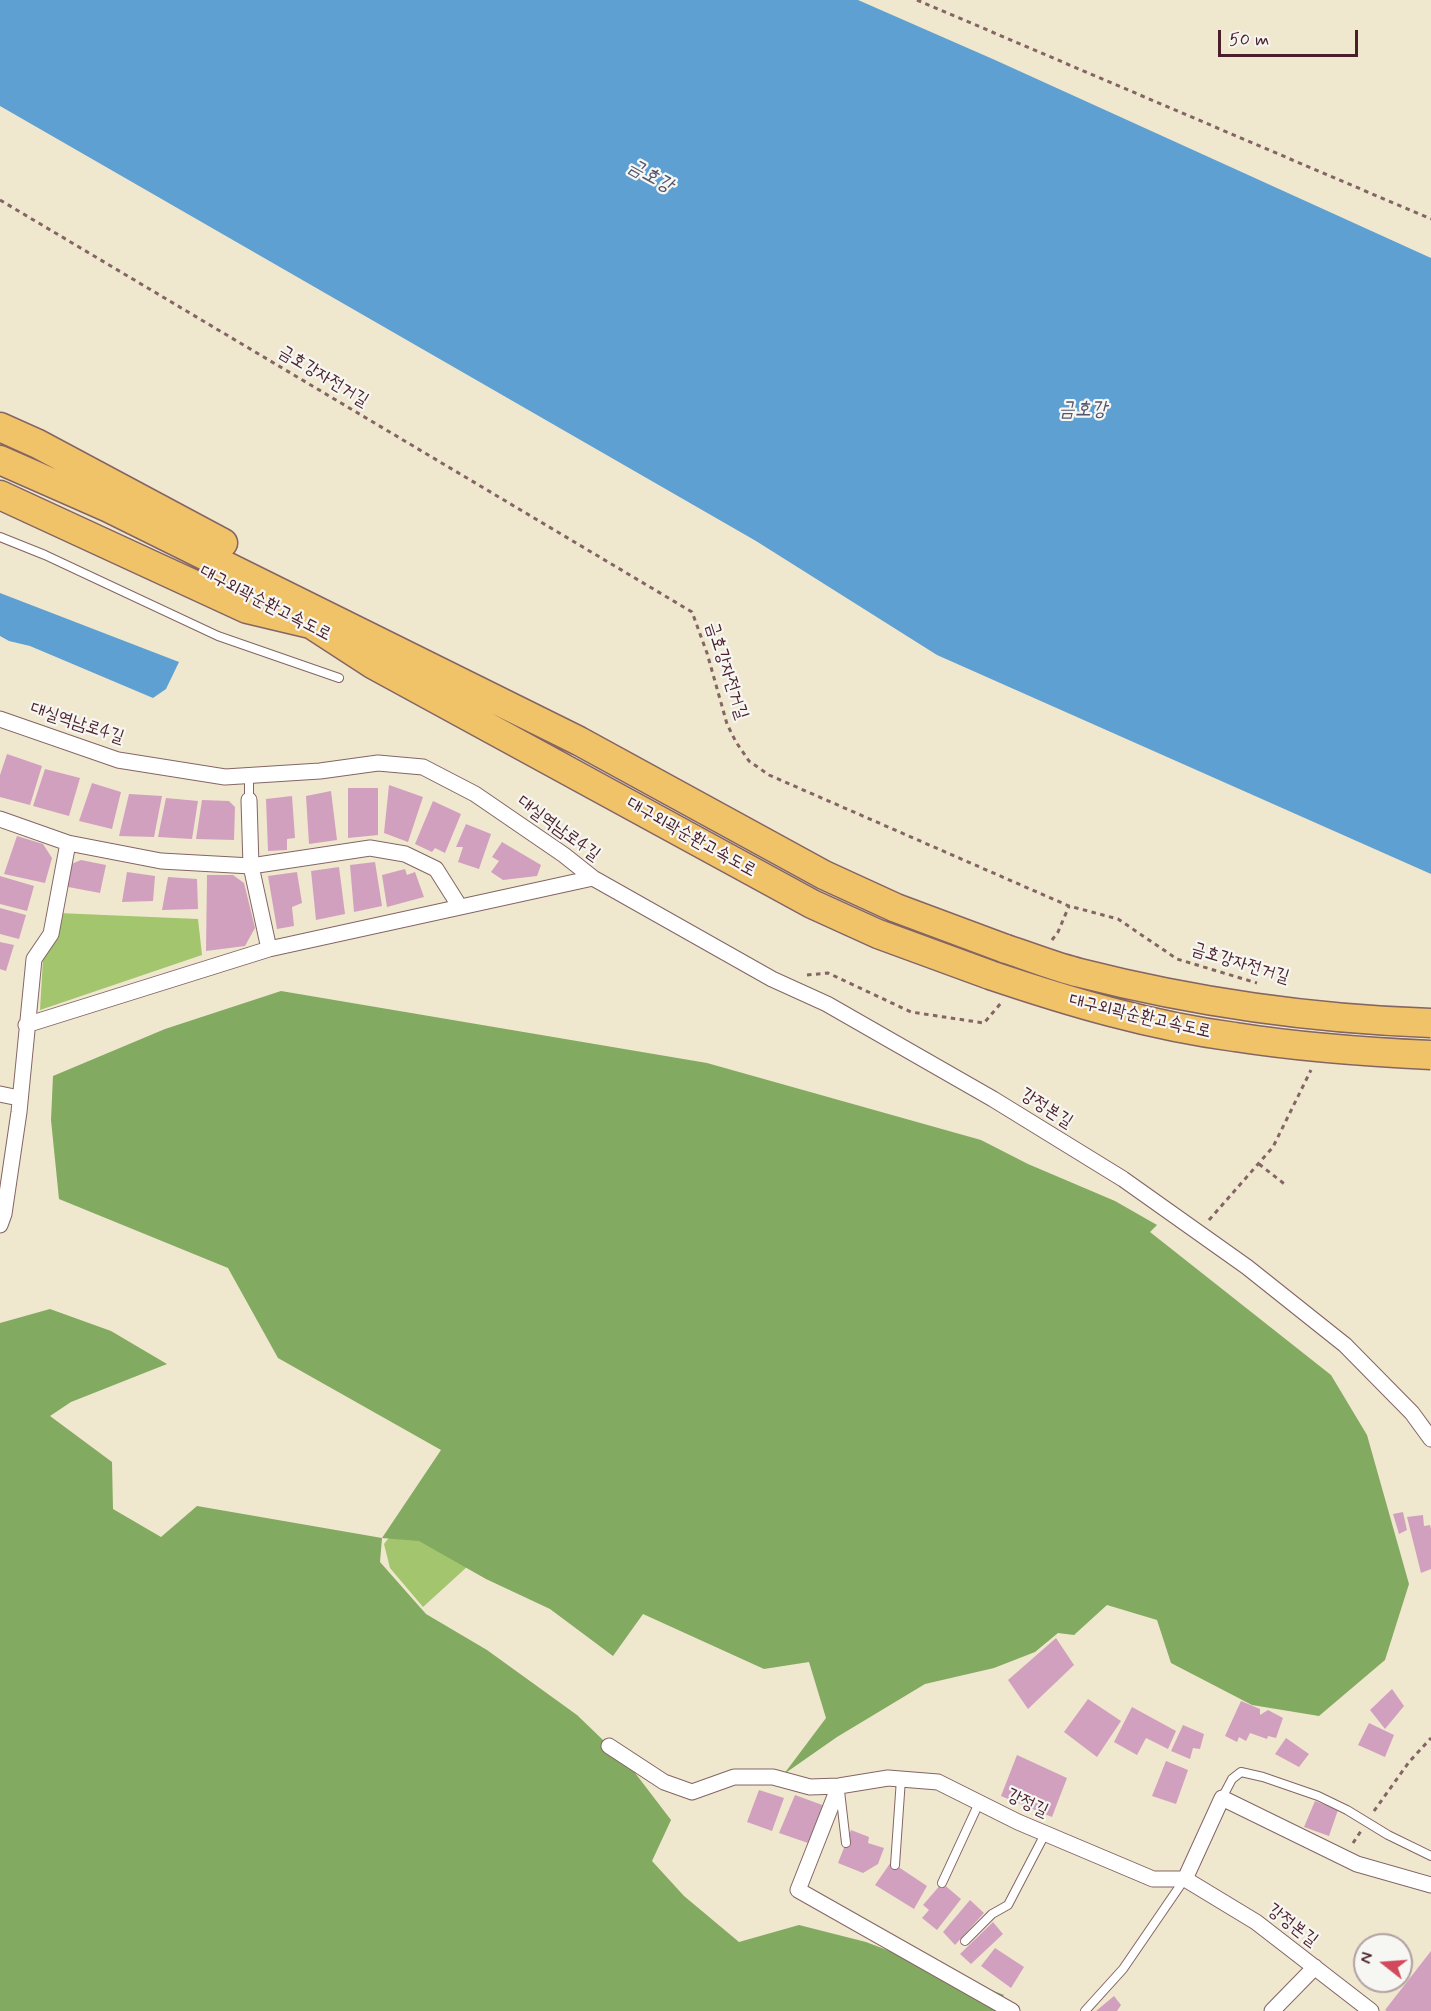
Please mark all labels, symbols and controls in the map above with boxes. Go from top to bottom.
scale bar [1221,18,1360,56]
text: 50 m [1229,28,1269,52]
water label: 금호강 [623,155,677,199]
street label: 금호강자전거길 [274,342,372,412]
water label: 금호강 [1059,399,1107,423]
street label: 대구외곽순환고속도로 [196,561,334,647]
street label: 금호강자전거길 [700,619,752,723]
street label: 대실역남로4길 [27,699,127,749]
street label: 대실역남로4길 [512,792,604,866]
street label: 대구외곽순환고속도로 [622,793,760,883]
street label: 금호강자전거길 [1188,939,1292,989]
street label: 대구외곽순환고속도로 [1067,990,1213,1044]
street label: 강정본길 [1016,1084,1076,1134]
street label: 강정길 [1003,1785,1051,1823]
street label: 강정본길 [1262,1900,1322,1952]
north arrow [1353,1933,1413,1993]
text: N [1356,1950,1379,1966]

